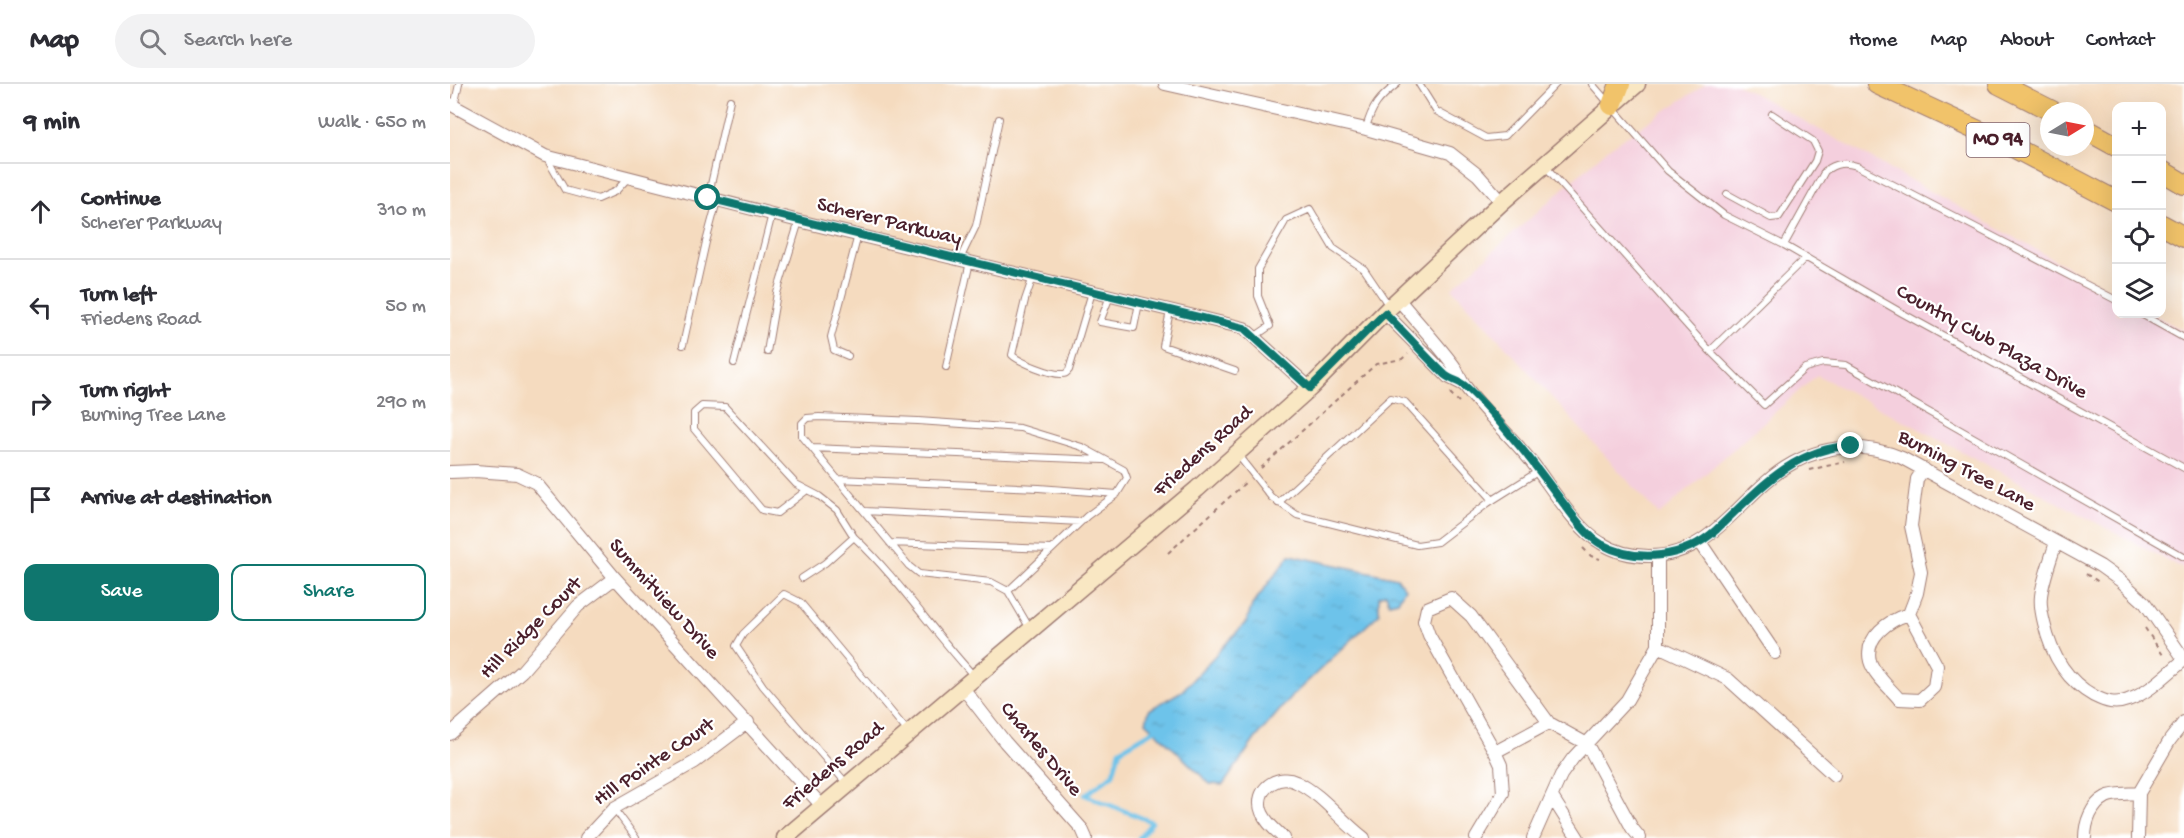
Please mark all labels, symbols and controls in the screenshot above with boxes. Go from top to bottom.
search box [115,14,535,68]
text: Map [30,25,79,58]
icon: search [136,25,169,58]
text: Search here [184,28,292,54]
text: Home [1849,29,1897,54]
text: Map [1930,29,1967,54]
text: About [2000,29,2053,54]
text: Contact [2086,29,2154,54]
north arrow [2040,102,2094,156]
map controls [2112,102,2166,318]
button: + [2112,102,2166,156]
text: 9 min [24,108,80,139]
text: Walk · 650 m [318,112,426,135]
road number: MO 94 [1966,123,2030,157]
button: − [2112,156,2166,210]
route start [694,184,720,210]
text: Continue [81,187,161,213]
street label: Scherer Parkway [814,193,964,253]
icon: ahead [24,195,57,228]
text: 310 m [377,200,426,223]
button: locate [2112,210,2166,264]
text: Scherer Parkway [81,213,222,236]
button: layers [2112,264,2166,318]
street label: Country Club Plaza Drive [1891,280,2092,407]
text: Turn left [81,283,155,309]
icon: left [24,291,57,324]
text: 50 m [385,296,426,319]
text: Friedens Road [81,309,200,332]
text: Turn right [81,379,169,405]
icon: right [24,387,57,420]
text: 290 m [376,392,426,415]
street label: Friedens Road [1148,400,1260,504]
text: Burning Tree Lane [81,405,226,428]
street label: Burning Tree Lane [1892,425,2040,519]
route end [1837,432,1863,458]
icon: arrive [24,483,57,516]
text: Arrive at destination [81,486,271,512]
street label: Summitview Drive [602,534,725,667]
button: Save [24,564,219,621]
button: Share [231,564,426,621]
street label: Hill Ridge Court [476,571,590,685]
street label: Charles Drive [993,698,1088,803]
street label: Hill Pointe Court [590,712,722,813]
street label: Friedens Road [777,716,891,817]

